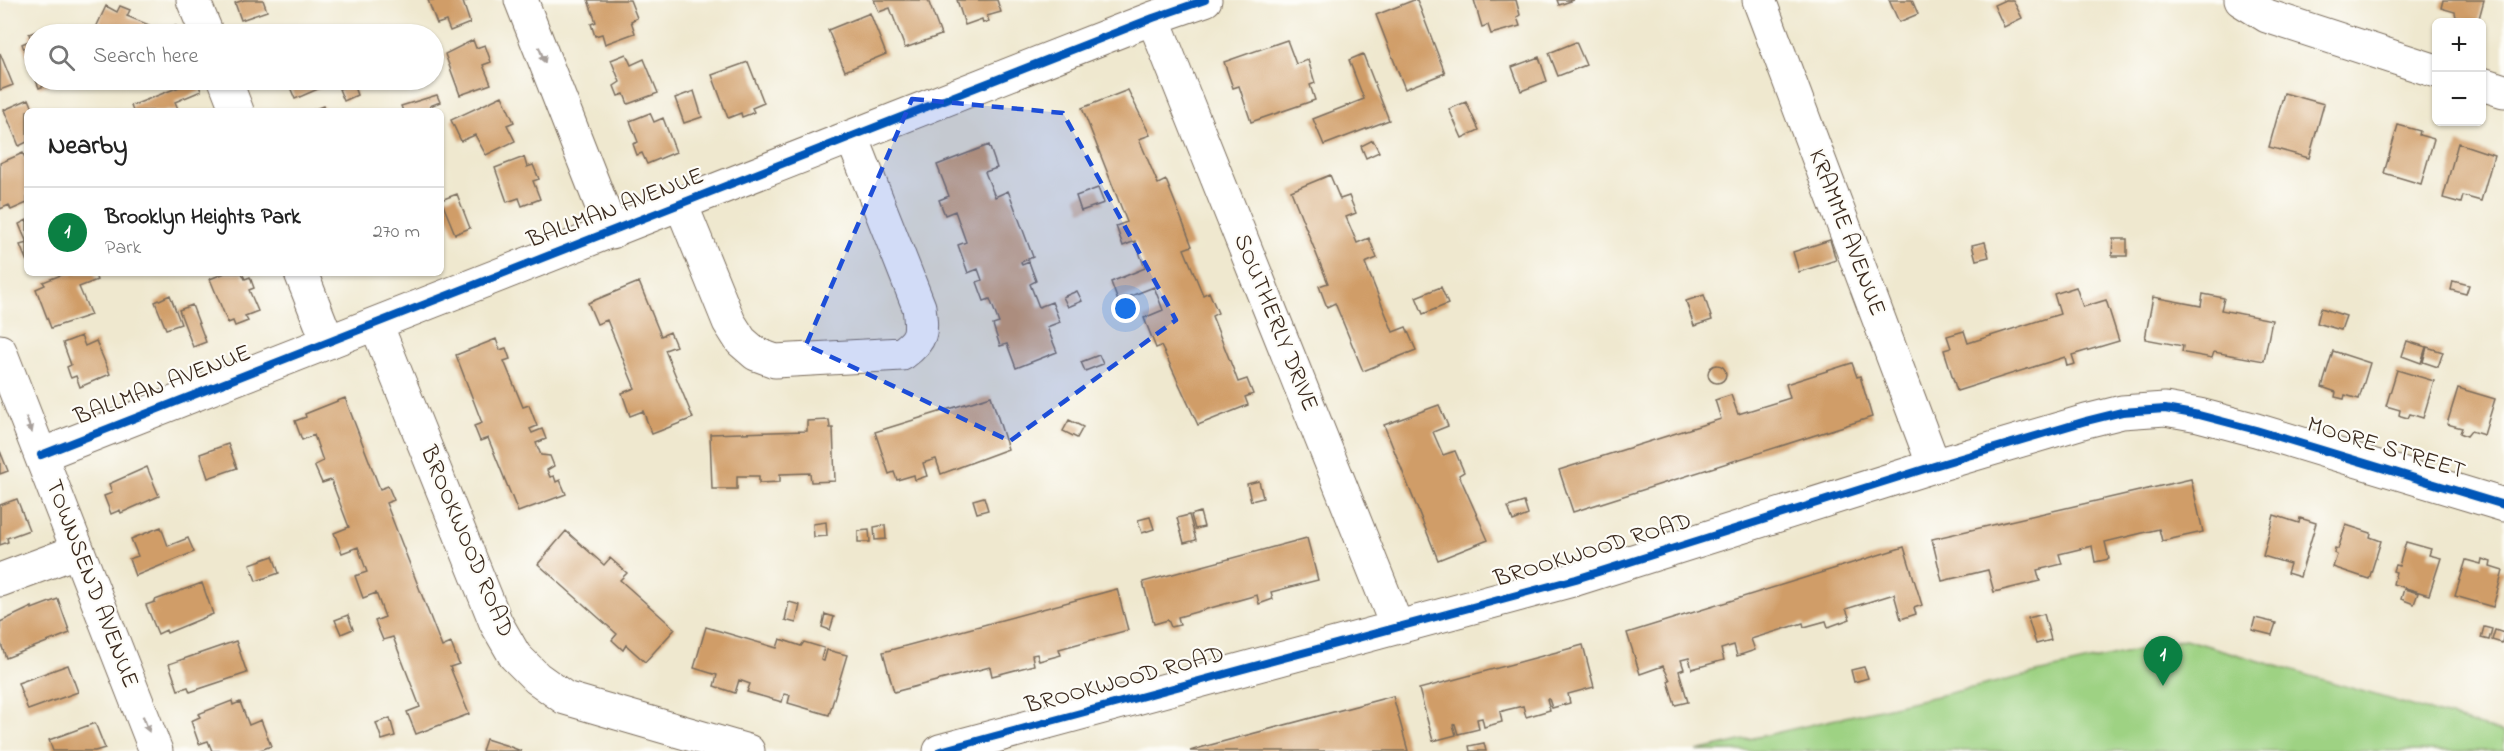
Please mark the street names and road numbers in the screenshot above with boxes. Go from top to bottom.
street label: KRAMME AVENUE [1798,145,1894,321]
street label: BALLMAN AVENUE [522,159,709,259]
street label: SOUTHERLY DRIVE [1223,229,1327,417]
street label: BALLMAN AVENUE [69,336,256,436]
street label: MOORE STREET [2303,408,2470,490]
street label: BROOKWOOD ROAD [409,440,522,643]
street label: TOWNSEND AVENUE [35,475,147,693]
street label: BROOKWOOD ROAD [1489,504,1696,598]
street label: BROOKWOOD ROAD [1021,638,1228,725]

